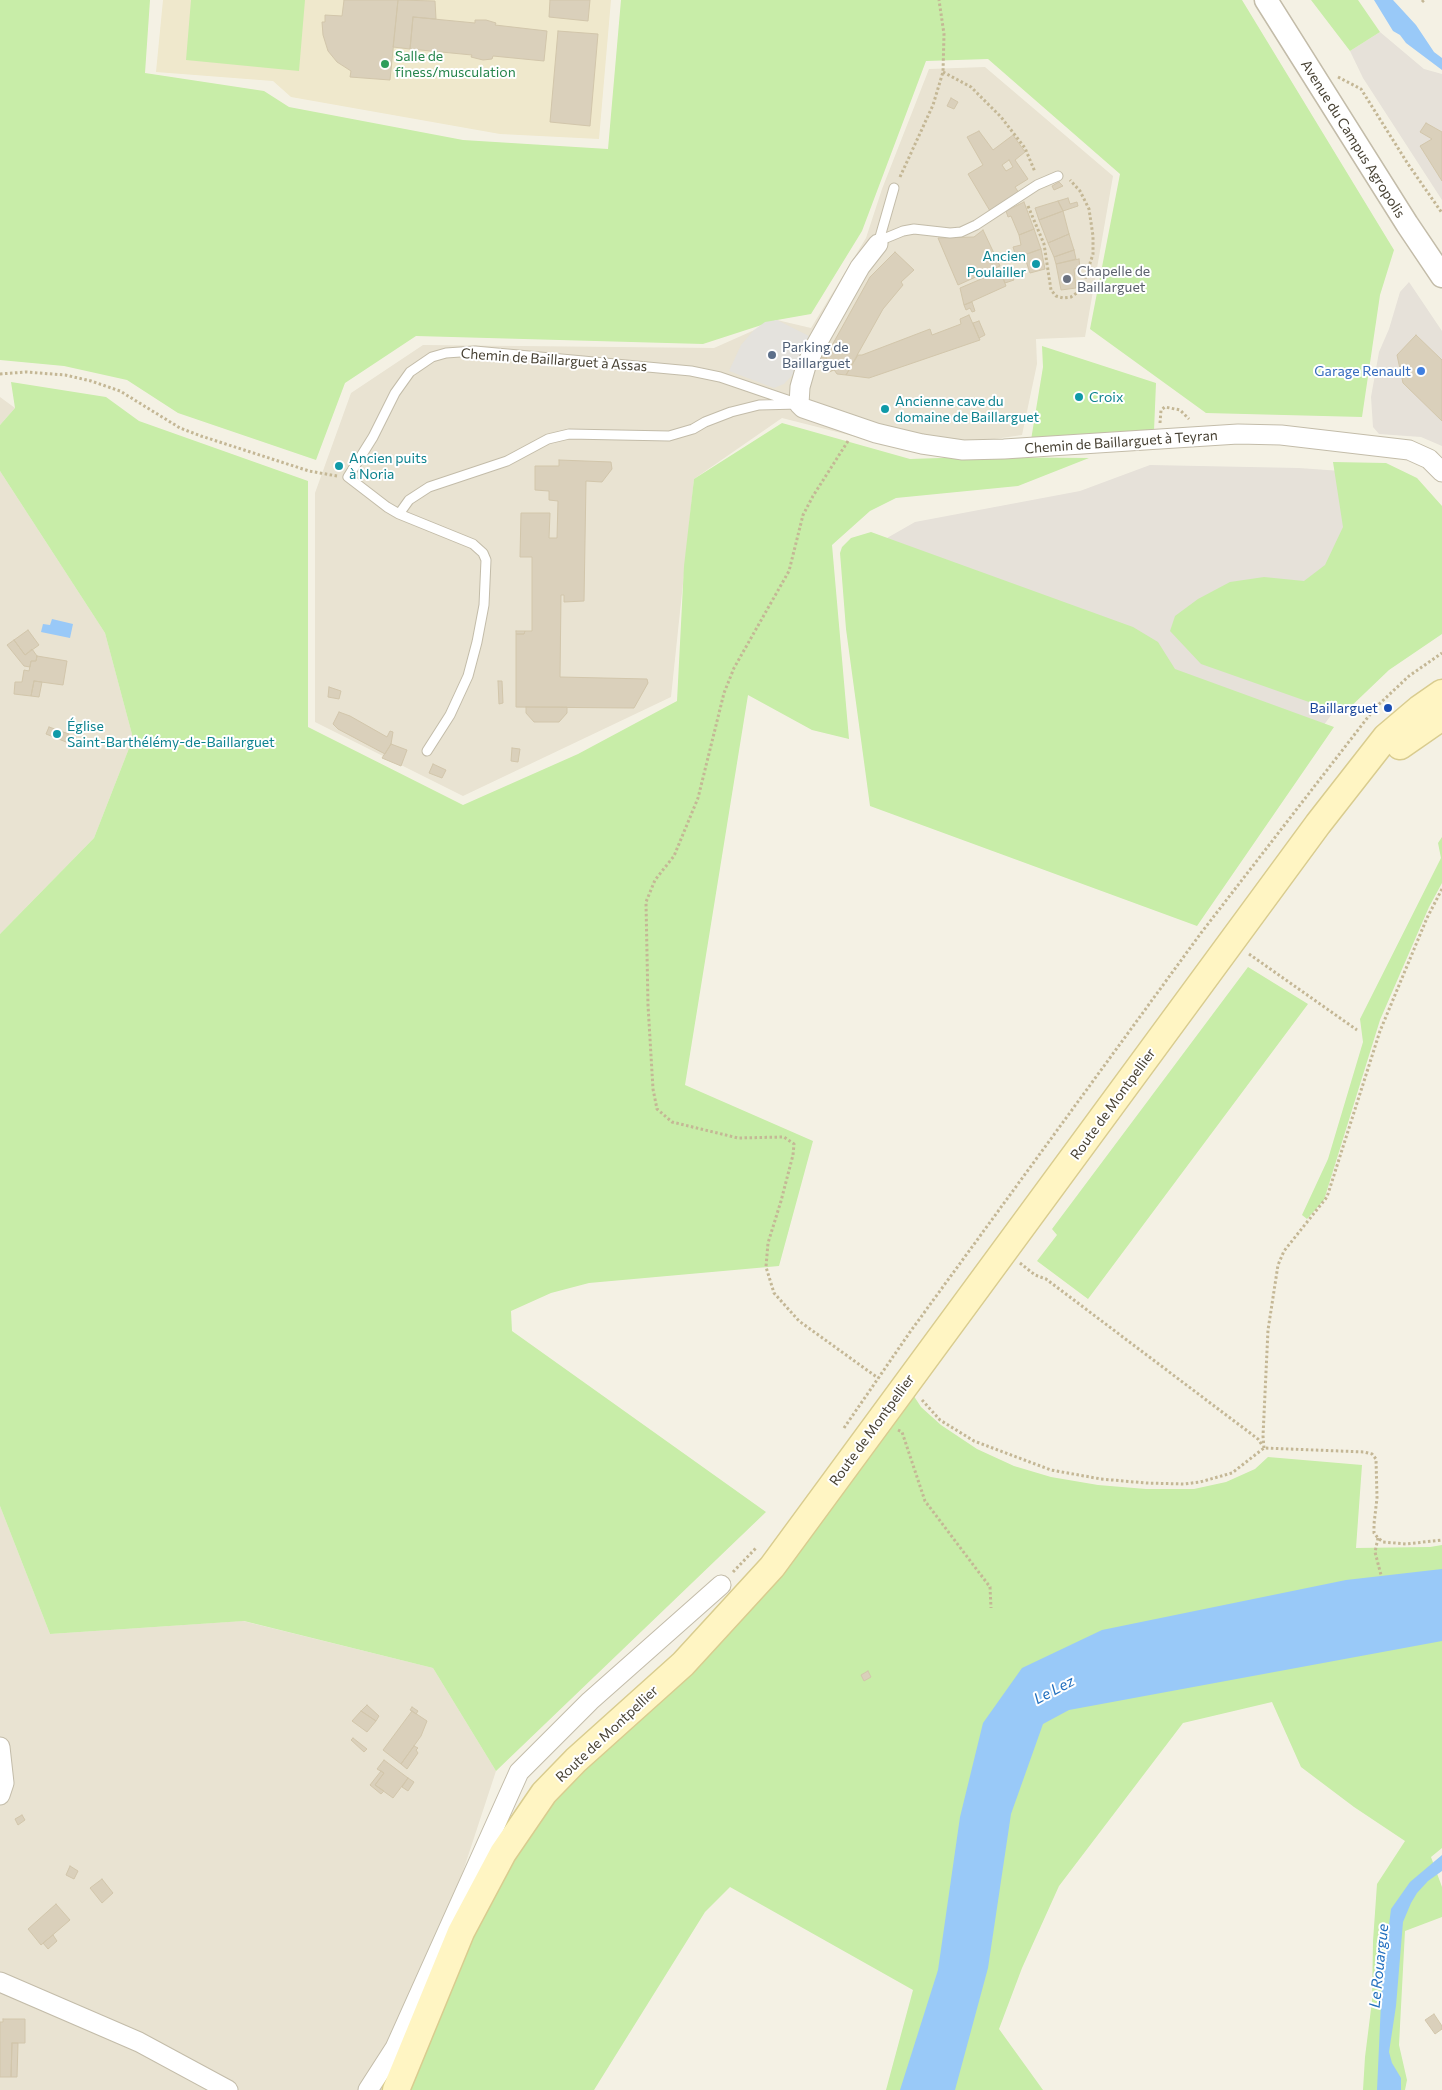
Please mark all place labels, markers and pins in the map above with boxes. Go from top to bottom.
place label: Salle de finess/musculation [395,48,516,80]
marker: Salle de finess/musculation [379,58,391,70]
place label: Ancien Poulailler [967,248,1026,280]
marker: Ancien Poulailler [1030,258,1042,270]
place label: Chapelle de Baillarguet [1077,263,1150,296]
marker: Chapelle de Baillarguet [1061,273,1073,285]
place label: Parking de Baillarguet [782,339,850,372]
marker: Parking de Baillarguet [766,349,778,361]
place label: Garage Renault [1314,363,1411,379]
marker: Garage Renault [1415,365,1427,377]
place label: Croix [1089,389,1123,405]
marker: Croix [1073,391,1085,403]
place label: Ancienne cave du domaine de Baillarguet [895,393,1039,426]
marker: Ancienne cave du domaine de Baillarguet [879,403,891,415]
place label: Ancien puits à Noria [349,450,427,482]
marker: Ancien puits à Noria [333,460,345,472]
place label: Baillarguet [1310,700,1378,716]
marker: Baillarguet [1382,702,1394,714]
place label: Église Saint-Barthélémy-de-Baillarguet [67,718,275,750]
marker: Église Saint-Barthélémy-de-Baillarguet [51,728,63,740]

